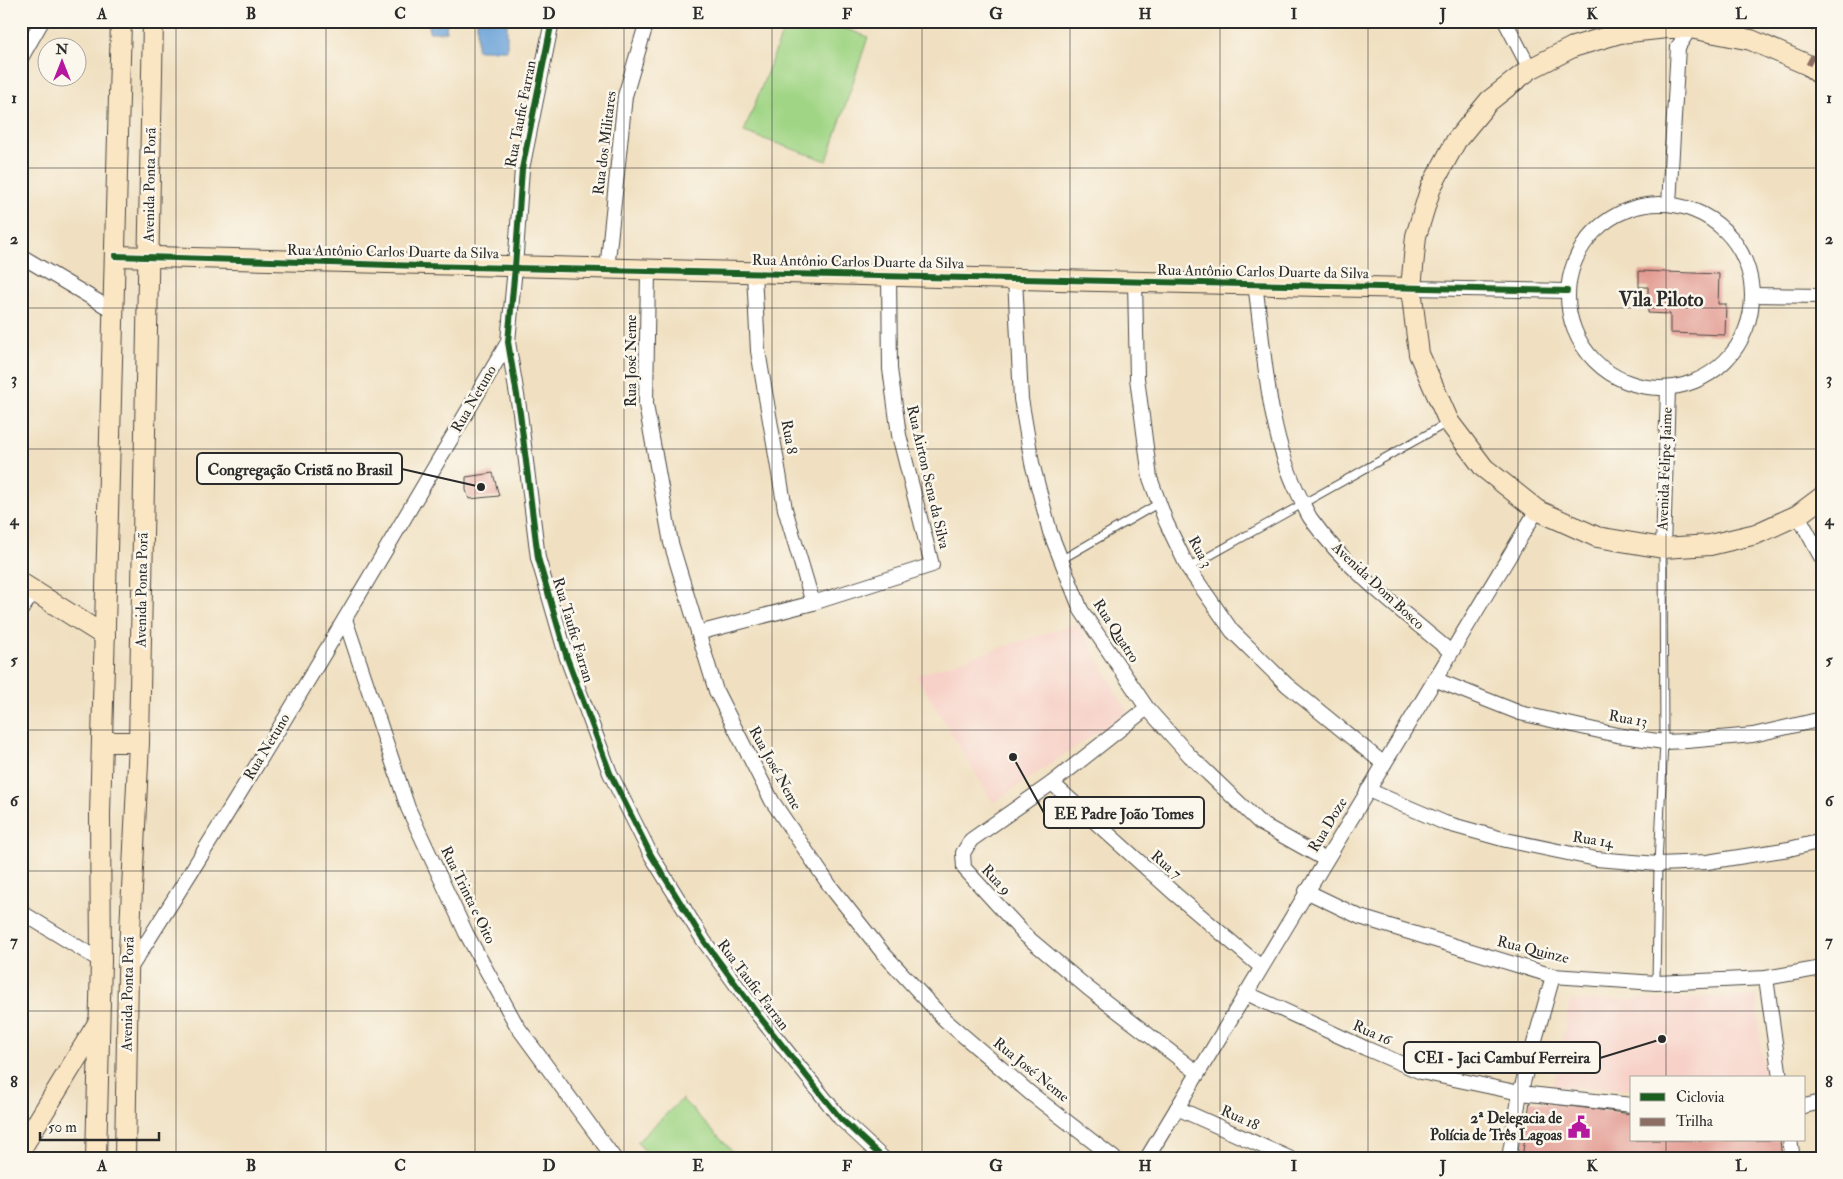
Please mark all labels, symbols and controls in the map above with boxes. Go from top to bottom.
text: A [96,4,108,24]
text: B [246,4,256,24]
text: C [394,4,406,24]
text: D [542,4,556,24]
text: E [692,4,704,24]
text: F [842,4,852,24]
text: G [989,4,1003,24]
text: H [1138,4,1152,24]
text: I [1291,4,1298,24]
text: J [1439,4,1447,25]
text: K [1586,4,1598,24]
text: L [1735,4,1747,24]
north arrow [38,38,88,88]
text: N [55,41,69,58]
street label: Rua Taufic Farran [501,59,541,169]
text: 1 [11,88,17,108]
text: 1 [1826,88,1832,108]
street label: Rua dos Militares [589,90,621,196]
street label: Avenida Ponta Porã [139,127,161,244]
text: 2 [10,229,18,249]
text: 2 [1825,229,1833,249]
street label: Rua Antônio Carlos Duarte da Silva [287,241,500,263]
street label: Rua Antônio Carlos Duarte da Silva [752,251,965,273]
street label: Rua Antônio Carlos Duarte da Silva [1157,261,1370,283]
district label: Vila Piloto [1618,287,1704,312]
street label: Rua José Neme [622,315,642,407]
street label: Rua Netuno [447,362,501,436]
text: 3 [11,369,17,389]
text: 3 [1826,369,1832,389]
street label: Rua Airton Sena da Silva [902,403,954,551]
street label: Avenida Felipe Jaime [1653,407,1678,532]
street label: Rua 8 [777,418,801,456]
callout: Congregação Cristã no Brasil [197,453,402,484]
text: Congregação Cristã no Brasil [207,460,393,481]
text: 4 [9,510,20,530]
text: 4 [1824,510,1835,530]
street label: Avenida Ponta Porã [131,532,153,649]
street label: Rua 3 [1184,533,1216,571]
street label: Avenida Dom Bosco [1327,538,1428,634]
street label: Rua Taufic Farran [548,575,598,685]
street label: Rua Quatro [1088,596,1144,666]
text: 5 [10,650,18,670]
text: 5 [1825,650,1833,670]
street label: Rua 13 [1607,706,1649,732]
street label: Rua Netuno [240,710,294,784]
street label: Rua José Neme [743,723,806,814]
text: 6 [10,791,20,811]
text: 6 [1825,791,1835,811]
street label: Rua Doze [1304,794,1352,856]
callout: EE Padre João Tomes [1044,797,1204,828]
text: EE Padre João Tomes [1054,804,1194,825]
street label: Rua 14 [1571,827,1616,853]
street label: Rua Trinta e Oito [436,843,500,947]
street label: Rua 7 [1147,846,1185,884]
street label: Rua 9 [977,861,1015,899]
text: 7 [10,931,18,951]
text: 7 [1825,931,1833,951]
street label: Rua Quinze [1495,932,1571,968]
street label: Avenida Ponta Porã [117,936,139,1053]
street label: Rua Taufic Farran [713,936,793,1034]
street label: Rua 16 [1350,1016,1396,1051]
street label: Rua José Neme [988,1034,1073,1107]
callout: CEI - Jaci Cambuí Ferreira [1404,1042,1600,1073]
text: CEI - Jaci Cambuí Ferreira [1414,1048,1590,1069]
text: 8 [10,1072,18,1092]
text: 8 [1825,1072,1833,1092]
legend [1630,1076,1806,1142]
text: Ciclovia [1676,1088,1725,1107]
street label: Rua 18 [1218,1101,1262,1135]
scale bar [40,1109,159,1141]
place label: 2ª Delegacia de Polícia de Três Lagoas [1430,1109,1563,1146]
text: Trilha [1676,1112,1714,1131]
public building icon: 2ª Delegacia de Polícia de Três Lagoas [1566,1114,1592,1140]
text: 50 m [48,1118,77,1137]
text: A [96,1156,108,1176]
text: B [246,1156,256,1176]
text: C [394,1156,406,1176]
text: D [542,1156,556,1176]
text: E [692,1156,704,1176]
text: F [842,1156,852,1176]
text: G [989,1156,1003,1176]
text: H [1138,1156,1152,1176]
text: I [1291,1156,1298,1176]
text: J [1439,1156,1447,1177]
text: K [1586,1156,1598,1176]
text: L [1735,1156,1747,1176]

